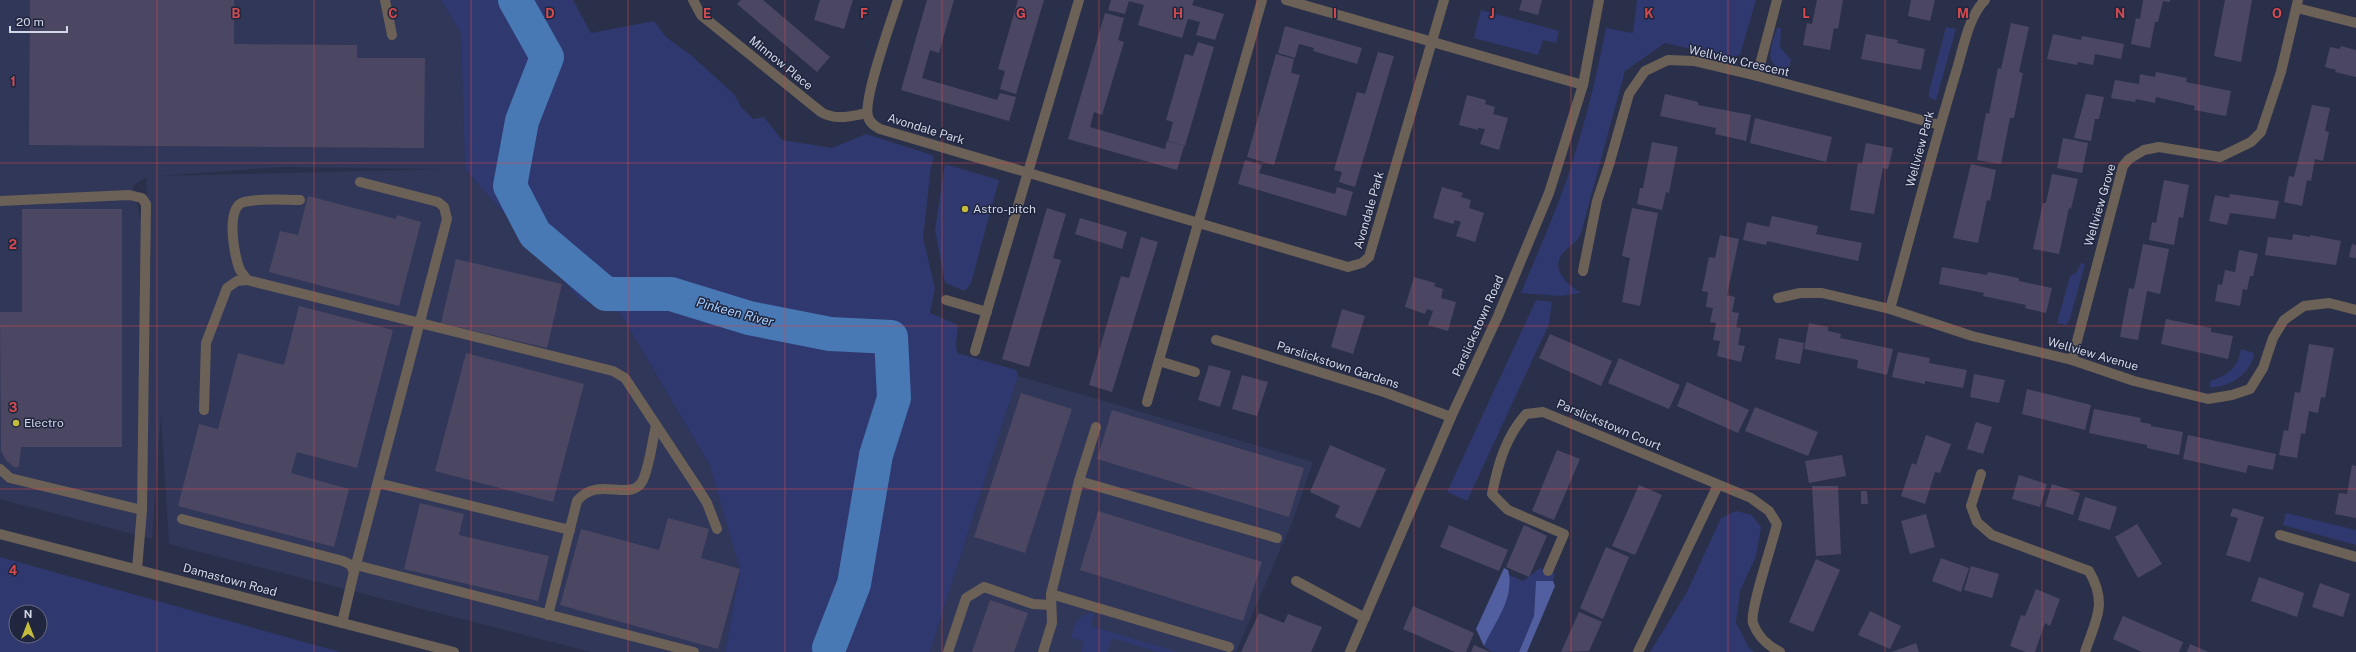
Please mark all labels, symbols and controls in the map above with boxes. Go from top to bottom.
text: B [232,6,241,21]
text: C [388,6,398,21]
text: D [545,6,555,21]
text: E [703,6,711,21]
text: F [860,6,868,21]
text: G [1016,6,1026,21]
text: H [1173,6,1183,21]
text: I [1333,6,1337,21]
text: J [1489,6,1495,21]
text: K [1644,6,1654,21]
text: L [1802,6,1810,21]
text: M [1957,6,1969,21]
text: N [2115,6,2125,21]
text: O [2272,6,2282,21]
scale bar [10,8,67,34]
text: 20 m [16,15,44,29]
street label: Minnow Place [746,33,816,93]
street label: Wellview Crescent [1687,43,1791,79]
text: 1 [10,74,16,89]
street label: Wellview Park [1903,109,1937,189]
street label: Avondale Park [886,111,966,147]
street label: Wellview Grove [2082,162,2119,248]
street label: Avondale Park [1351,169,1387,250]
place label: Astro-pitch [973,202,1036,216]
marker: Astro-pitch [960,204,970,214]
text: 2 [9,237,17,252]
street label: Parslickstown Road [1449,273,1507,379]
water label: Pinkeen River [695,294,775,330]
street label: Wellview Avenue [2046,334,2140,374]
street label: Parslickstown Gardens [1275,339,1401,391]
street label: Parslickstown Court [1555,397,1664,453]
text: 3 [9,400,18,415]
place label: Electro [24,416,64,430]
marker: Electro [11,418,21,428]
street label: Damastown Road [181,561,279,599]
text: 4 [9,563,18,578]
north arrow [8,604,48,644]
text: N [24,608,32,620]

